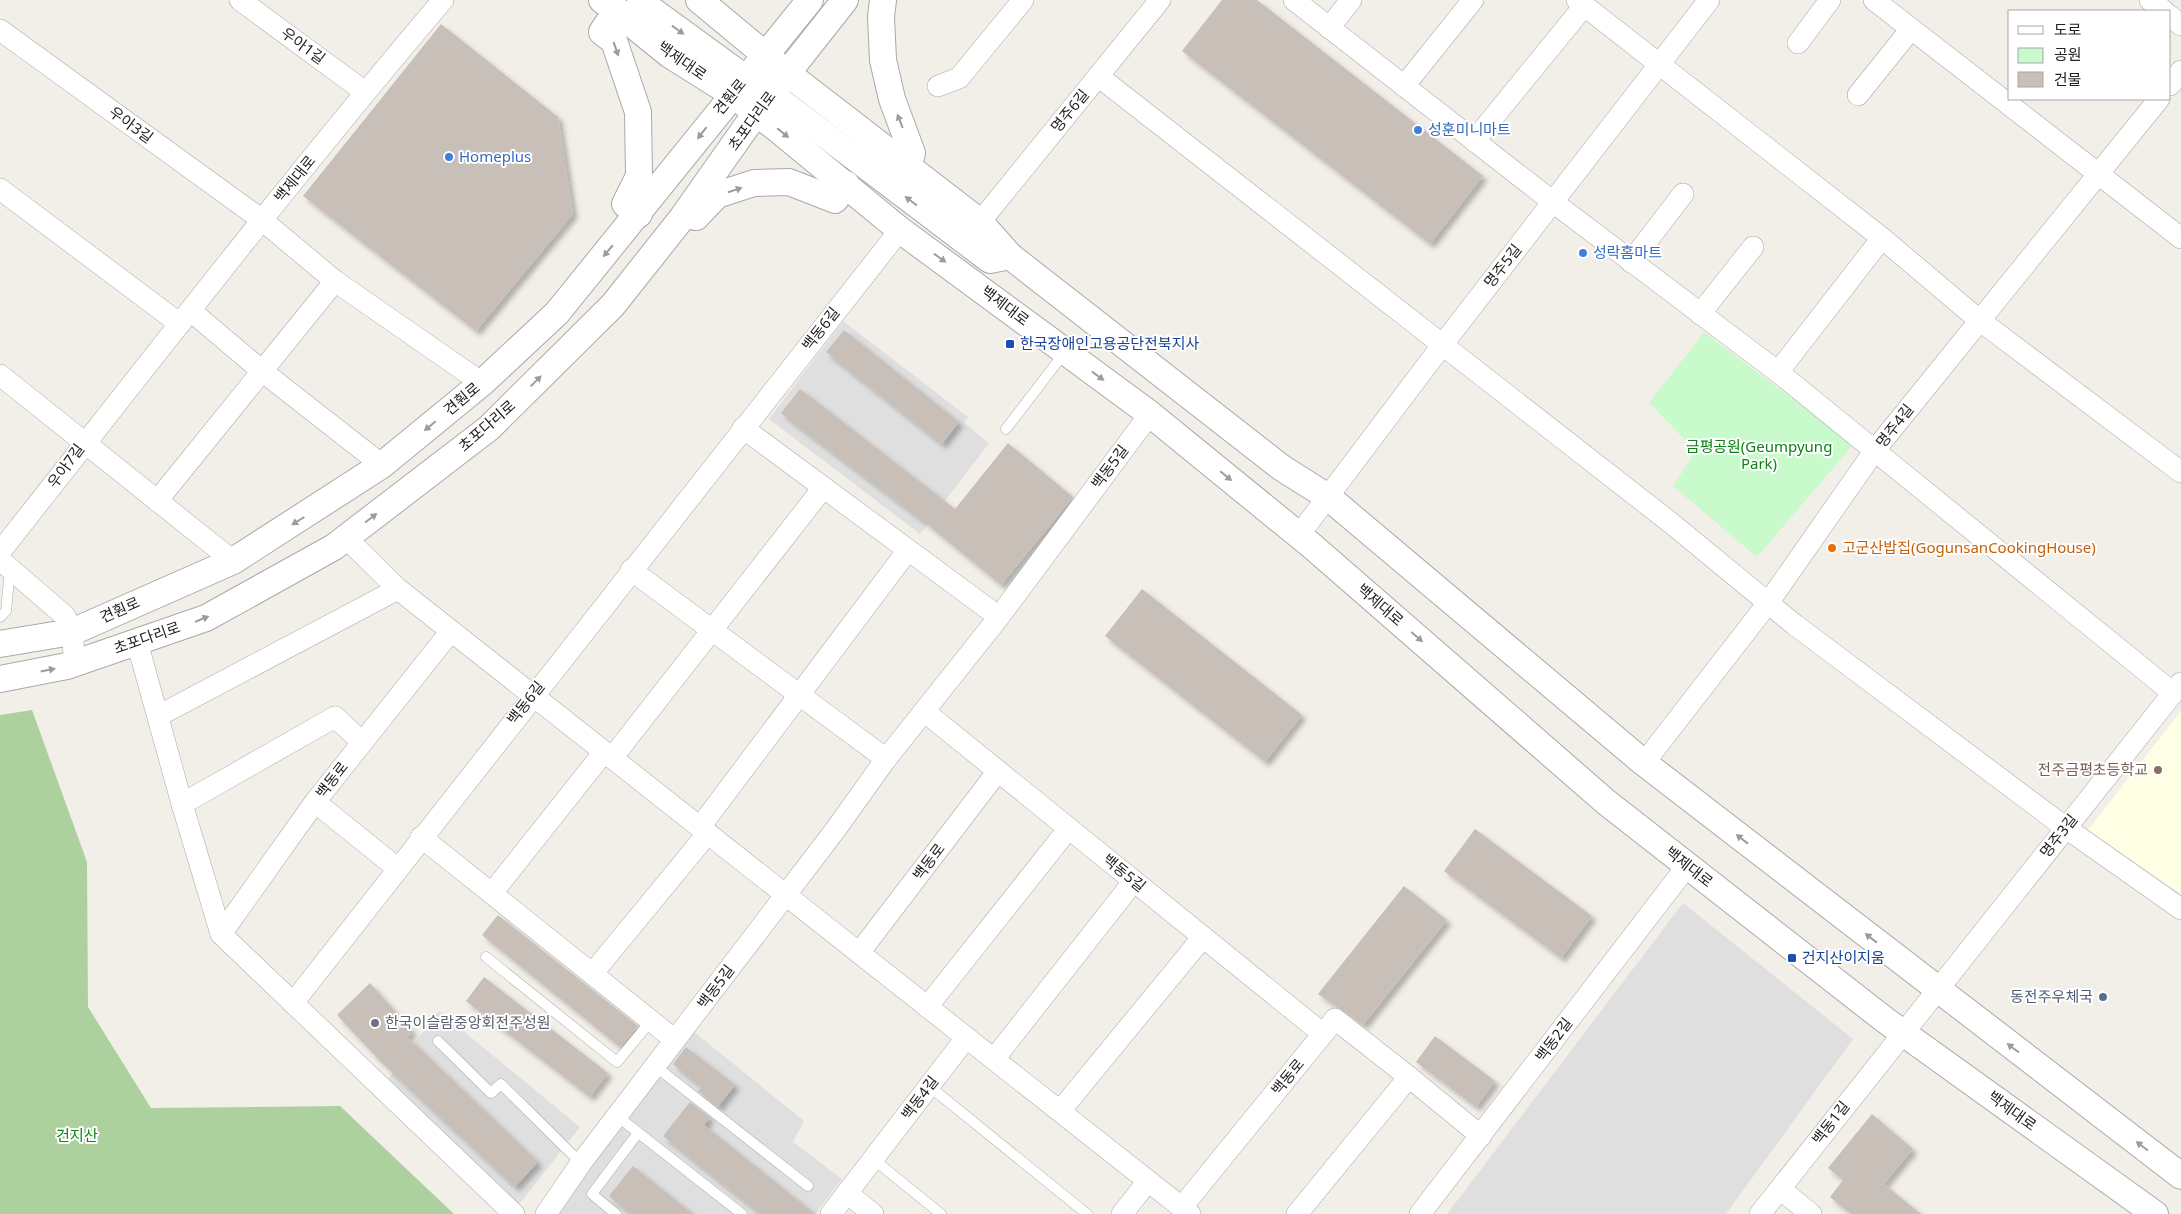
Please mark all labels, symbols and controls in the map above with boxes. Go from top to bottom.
legend [2008,10,2171,100]
text: 도로 [2054,19,2082,39]
street label: 우아1길 [277,22,330,68]
one-way arrow [671,25,685,35]
street label: 백제대로 [654,36,711,84]
one-way arrow [612,42,620,57]
text: 공원 [2054,44,2082,64]
text: 건물 [2054,69,2082,89]
street label: 견훤로 [708,74,750,119]
street label: 명주6길 [1046,85,1093,136]
street label: 초포다리로 [723,87,780,154]
street label: 우아3길 [105,101,158,147]
one-way arrow [896,113,904,128]
place label: 성훈미니마트 [1428,119,1511,139]
marker: 성훈미니마트 [1412,124,1424,136]
one-way arrow [696,126,707,139]
one-way arrow [776,127,789,138]
place label: Homeplus [459,146,531,166]
street label: 백제대로 [269,151,319,206]
marker: Homeplus [443,151,455,163]
one-way arrow [727,185,742,193]
one-way arrow [905,195,918,206]
street label: 명주5길 [1479,240,1525,291]
place label: 성락홈마트 [1593,242,1662,262]
one-way arrow [602,245,614,257]
marker: 성락홈마트 [1577,247,1589,259]
one-way arrow [933,253,946,263]
street label: 백제대로 [978,281,1034,330]
street label: 백동6길 [797,303,843,354]
place label: 한국장애인고용공단전북지사 [1020,333,1200,353]
marker: 한국장애인고용공단전북지사 [1004,338,1016,350]
one-way arrow [1091,370,1104,381]
one-way arrow [530,375,542,387]
street label: 견훤로 [439,377,484,419]
street label: 초포다리로 [454,395,519,455]
street label: 명주4길 [1871,400,1917,451]
one-way arrow [424,420,437,431]
park label: 금평공원(Geumpyung Park) [1686,436,1832,473]
street label: 우아7길 [42,439,88,492]
street label: 백동5길 [1086,440,1132,492]
one-way arrow [1220,470,1232,481]
one-way arrow [364,512,377,523]
one-way arrow [292,516,305,525]
place label: 고군산밥집(GogunsanCookingHouse) [1842,537,2096,557]
marker: 고군산밥집(GogunsanCookingHouse) [1826,542,1838,554]
street label: 백제대로 [1353,579,1408,630]
street label: 견훤로 [97,592,143,627]
one-way arrow [195,614,209,622]
street label: 초포다리로 [111,616,183,658]
one-way arrow [1411,631,1423,643]
one-way arrow [40,666,56,674]
street label: 백동6길 [502,677,548,728]
street label: 백동로 [311,757,352,802]
place label: 전주금평초등학교 [2038,759,2148,779]
marker: 전주금평초등학교 [2152,764,2164,776]
street label: 명주3길 [2035,810,2081,861]
one-way arrow [1736,833,1749,844]
street label: 백동로 [908,839,949,884]
street label: 백제대로 [1662,841,1718,891]
street label: 백동5길 [1099,849,1150,896]
one-way arrow [1864,933,1877,943]
place label: 건지산이지움 [1802,947,1885,967]
marker: 건지산이지움 [1786,952,1798,964]
street label: 백동5길 [692,960,738,1012]
place label: 동전주우체국 [2010,986,2093,1006]
marker: 동전주우체국 [2097,991,2109,1003]
place label: 한국이슬람중앙회전주성원 [385,1012,551,1032]
street label: 백동2길 [1530,1013,1576,1065]
marker: 한국이슬람중앙회전주성원 [369,1017,381,1029]
one-way arrow [2007,1042,2020,1053]
street label: 백동로 [1266,1054,1308,1099]
street label: 백동4길 [896,1071,942,1123]
street label: 백제대로 [1984,1086,2041,1135]
street label: 백동1길 [1807,1097,1853,1148]
park label: 건지산 [56,1125,98,1145]
one-way arrow [2136,1141,2149,1152]

